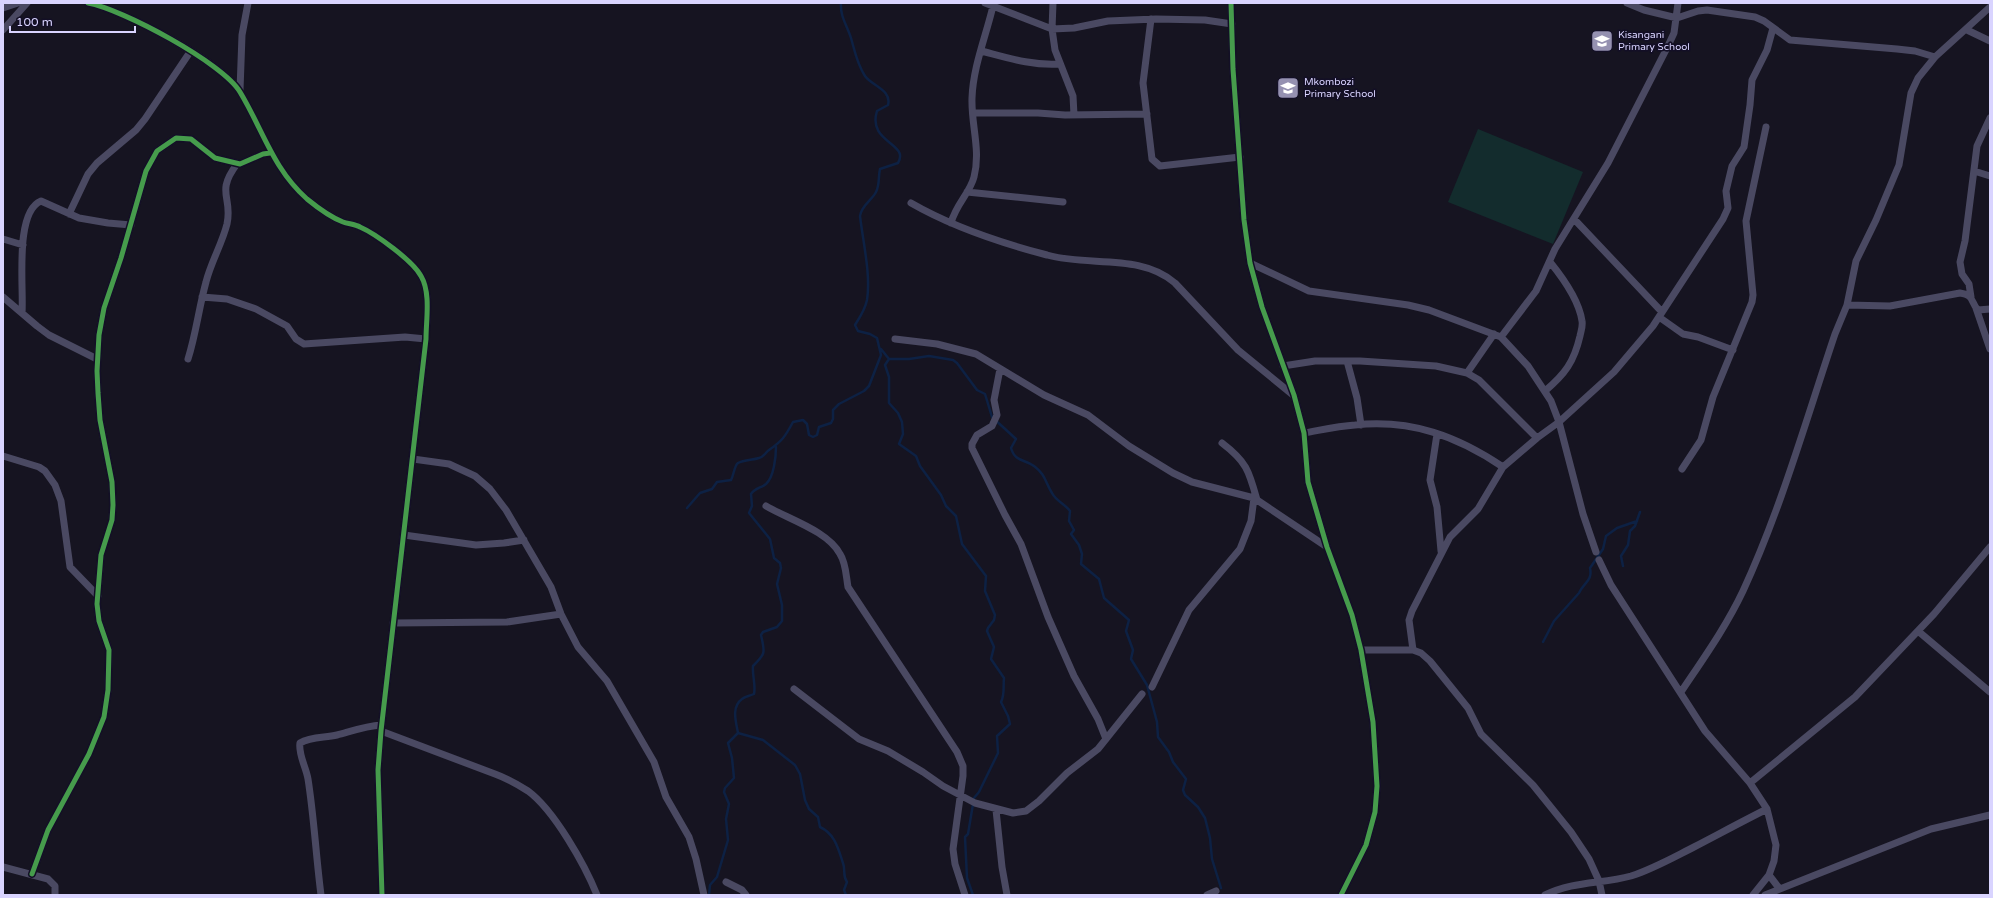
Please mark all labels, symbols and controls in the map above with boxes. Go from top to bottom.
scale bar [10,8,135,34]
text: 100 m [16,15,53,29]
school or university icon: Kisangani Primary School [1589,28,1615,54]
place label: Kisangani Primary School [1618,29,1690,53]
school or university icon: Mkombozi Primary School [1275,75,1301,101]
place label: Mkombozi Primary School [1304,76,1376,100]

